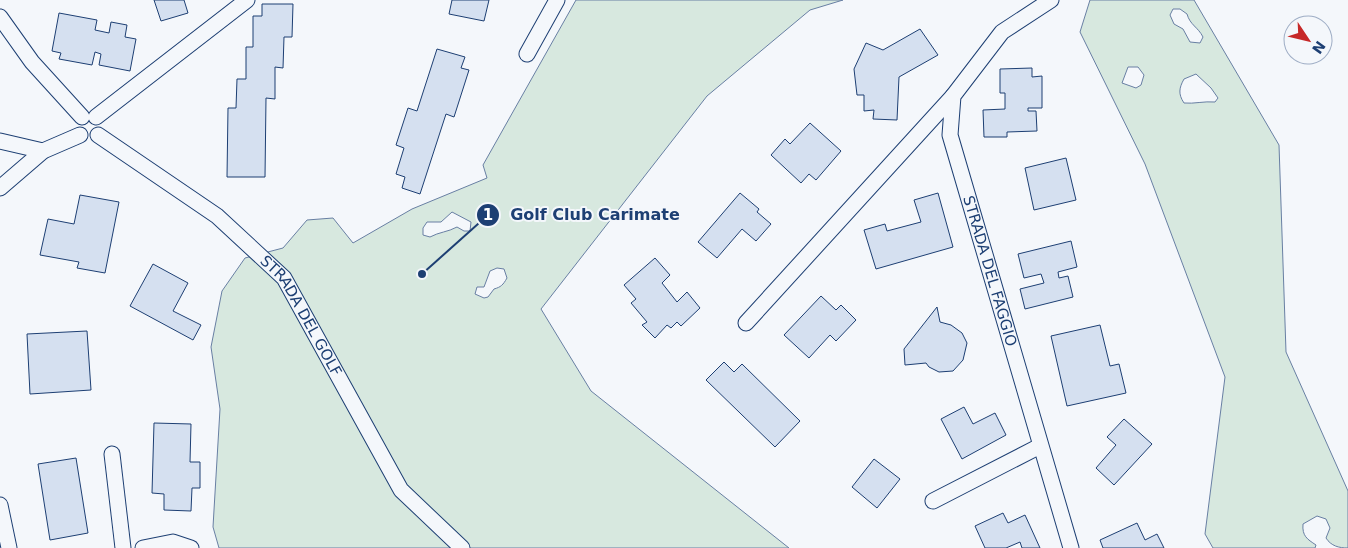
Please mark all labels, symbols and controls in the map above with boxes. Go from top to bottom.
north arrow [1283,15,1333,65]
text: N [1309,38,1329,57]
street label: STRADA DEL FAGGIO [959,194,1020,348]
callout: Golf Club Carimate [475,199,690,230]
text: Golf Club Carimate [510,205,680,224]
text: 1 [483,206,493,224]
street label: STRADA DEL GOLF [257,252,345,379]

